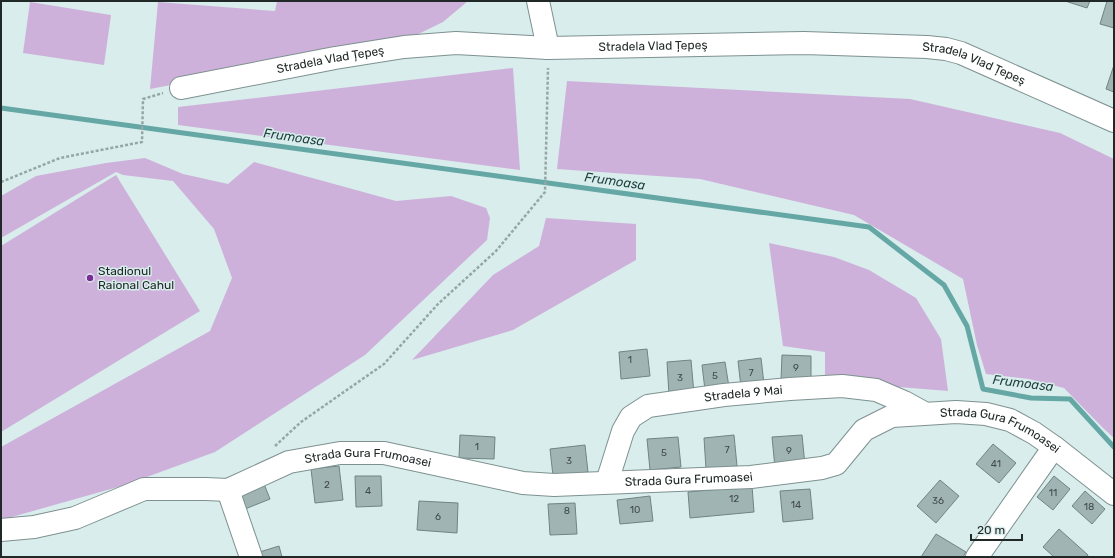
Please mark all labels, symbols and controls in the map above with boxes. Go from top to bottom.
street label: Stradela Vlad Țepeş [598,38,708,54]
street label: Stradela Vlad Țepeş [922,40,1028,88]
street label: Stradela Vlad Țepeş [275,43,385,76]
water label: Frumoasa [263,125,326,149]
water label: Frumoasa [584,169,647,193]
place label: Stadionul Raional Cahul [98,264,174,292]
marker: Stadionul Raional Cahul [85,273,95,283]
house number: 1 [628,354,632,366]
house number: 9 [793,362,799,374]
house number: 7 [748,367,754,379]
house number: 5 [712,370,718,382]
house number: 3 [677,372,683,384]
water label: Frumoasa [992,372,1055,394]
street label: Stradela 9 Mai [703,383,783,405]
street label: Strada Gura Frumoasei [940,405,1063,456]
house number: 1 [475,441,479,453]
house number: 7 [724,444,730,456]
house number: 9 [786,445,792,457]
street label: Strada Gura Frumoasei [303,446,433,470]
house number: 5 [661,447,667,459]
house number: 3 [566,455,572,467]
house number: 41 [991,458,1001,470]
street label: Strada Gura Frumoasei [624,470,754,489]
house number: 2 [324,479,330,491]
house number: 4 [365,485,371,497]
house number: 11 [1049,487,1057,499]
house number: 12 [729,493,739,505]
house number: 36 [932,495,944,507]
house number: 14 [791,499,801,511]
house number: 18 [1084,501,1094,513]
house number: 10 [630,504,640,516]
house number: 8 [564,505,570,517]
house number: 6 [435,511,441,523]
scale bar [971,516,1022,542]
text: 20 m [977,523,1005,537]

